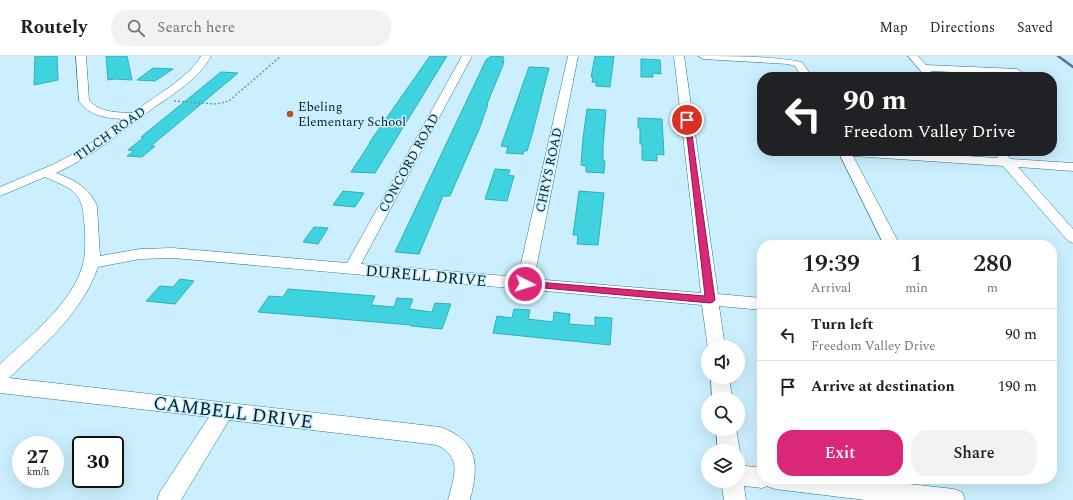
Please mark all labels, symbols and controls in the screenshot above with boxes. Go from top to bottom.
search box [111,10,391,46]
text: Routely [20,13,87,42]
text: Search here [157,16,235,39]
icon: search [125,17,147,39]
text: Map [880,17,908,38]
text: Directions [930,17,995,38]
text: Saved [1017,17,1053,38]
text: 90 m [843,79,907,122]
icon: left [777,88,829,140]
place label: Ebeling Elementary School [298,97,406,132]
street label: TILCH ROAD [70,102,150,166]
pin [670,103,704,137]
marker: Ebeling Elementary School [285,109,295,119]
icon: arrive [676,109,698,131]
street label: CONCORD ROAD [373,110,445,216]
text: Freedom Valley Drive [843,118,1016,145]
street label: CHRYS ROAD [530,126,568,214]
text: 19:39 [802,246,860,282]
text: 1 [910,246,923,282]
text: 280 [973,246,1012,282]
street label: DURELL DRIVE [364,259,488,293]
position arrow [504,263,546,305]
text: Arrival [811,278,851,298]
text: min [905,278,928,298]
text: m [987,278,998,298]
text: Turn left [811,313,873,336]
text: 90 m [1005,323,1037,346]
icon: left [777,324,799,346]
text: Freedom Valley Drive [811,336,936,356]
map controls [701,340,745,488]
button: sound [701,340,745,384]
text: Arrive at destination [811,375,955,398]
text: 190 m [998,375,1037,398]
icon: arrive [777,376,799,398]
street label: CAMBELL DRIVE [152,389,314,437]
button: search [701,392,745,436]
button: Exit [777,430,903,476]
button: Share [911,430,1037,476]
speed limit sign: 30 [72,436,124,488]
text: 27 [27,442,49,472]
button: layers [701,444,745,488]
text: km/h [27,464,49,480]

